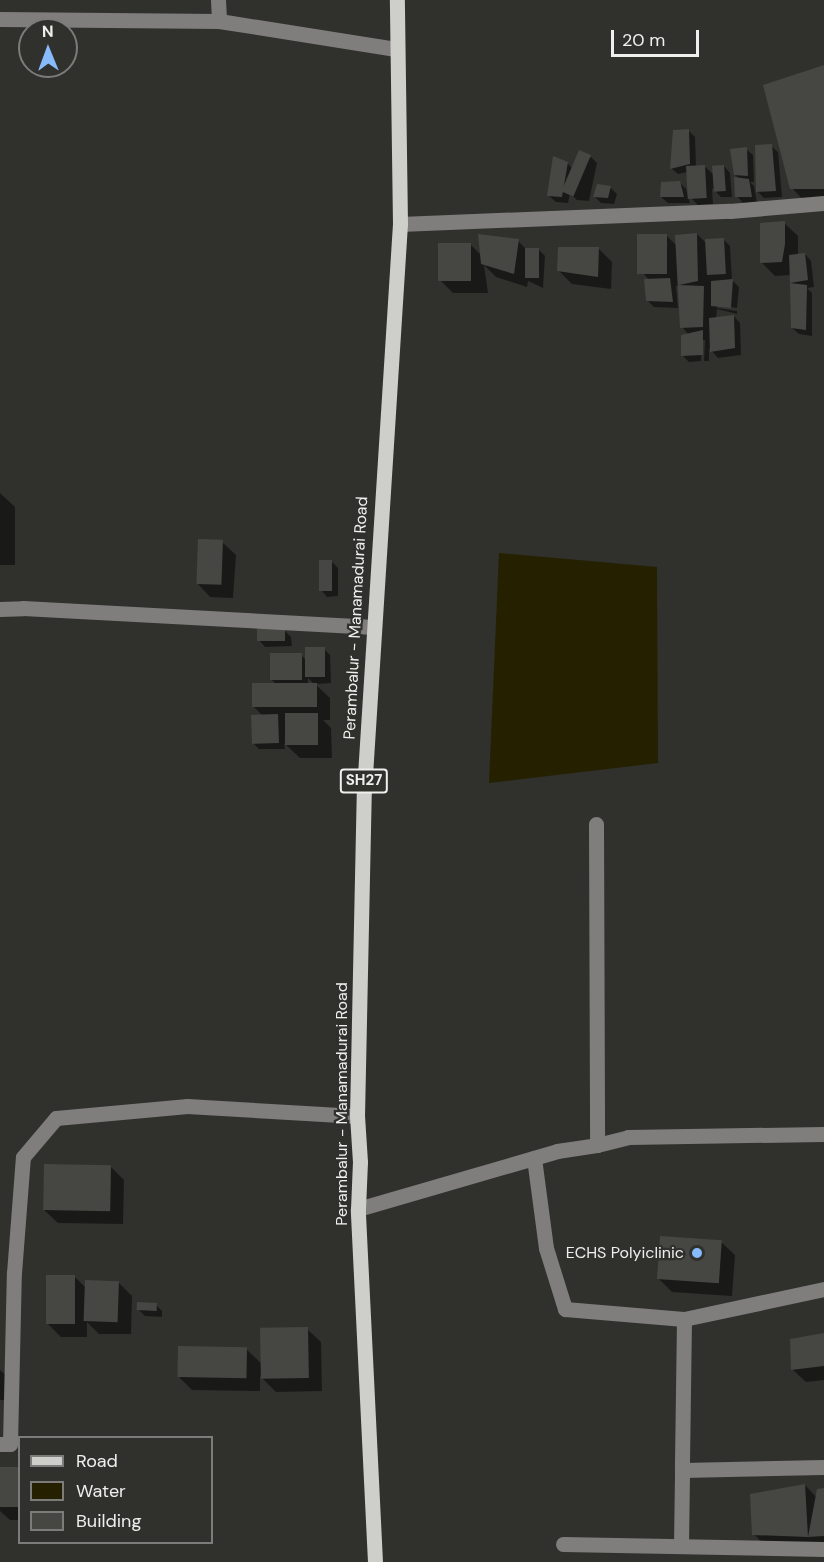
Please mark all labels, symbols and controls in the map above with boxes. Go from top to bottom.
north arrow [18,18,78,78]
scale bar [614,18,702,56]
text: N [42,21,54,42]
text: 20 m [622,28,665,52]
street label: Perambalur - Manamadurai Road [340,496,372,740]
road number: SH27 [338,769,389,793]
street label: Perambalur - Manamadurai Road [332,982,352,1226]
place label: ECHS Polyiclinic [566,1243,684,1263]
marker: ECHS Polyiclinic [688,1244,706,1262]
legend [18,1436,213,1544]
text: Road [76,1449,118,1473]
text: Water [76,1479,126,1503]
text: Building [76,1509,141,1533]

